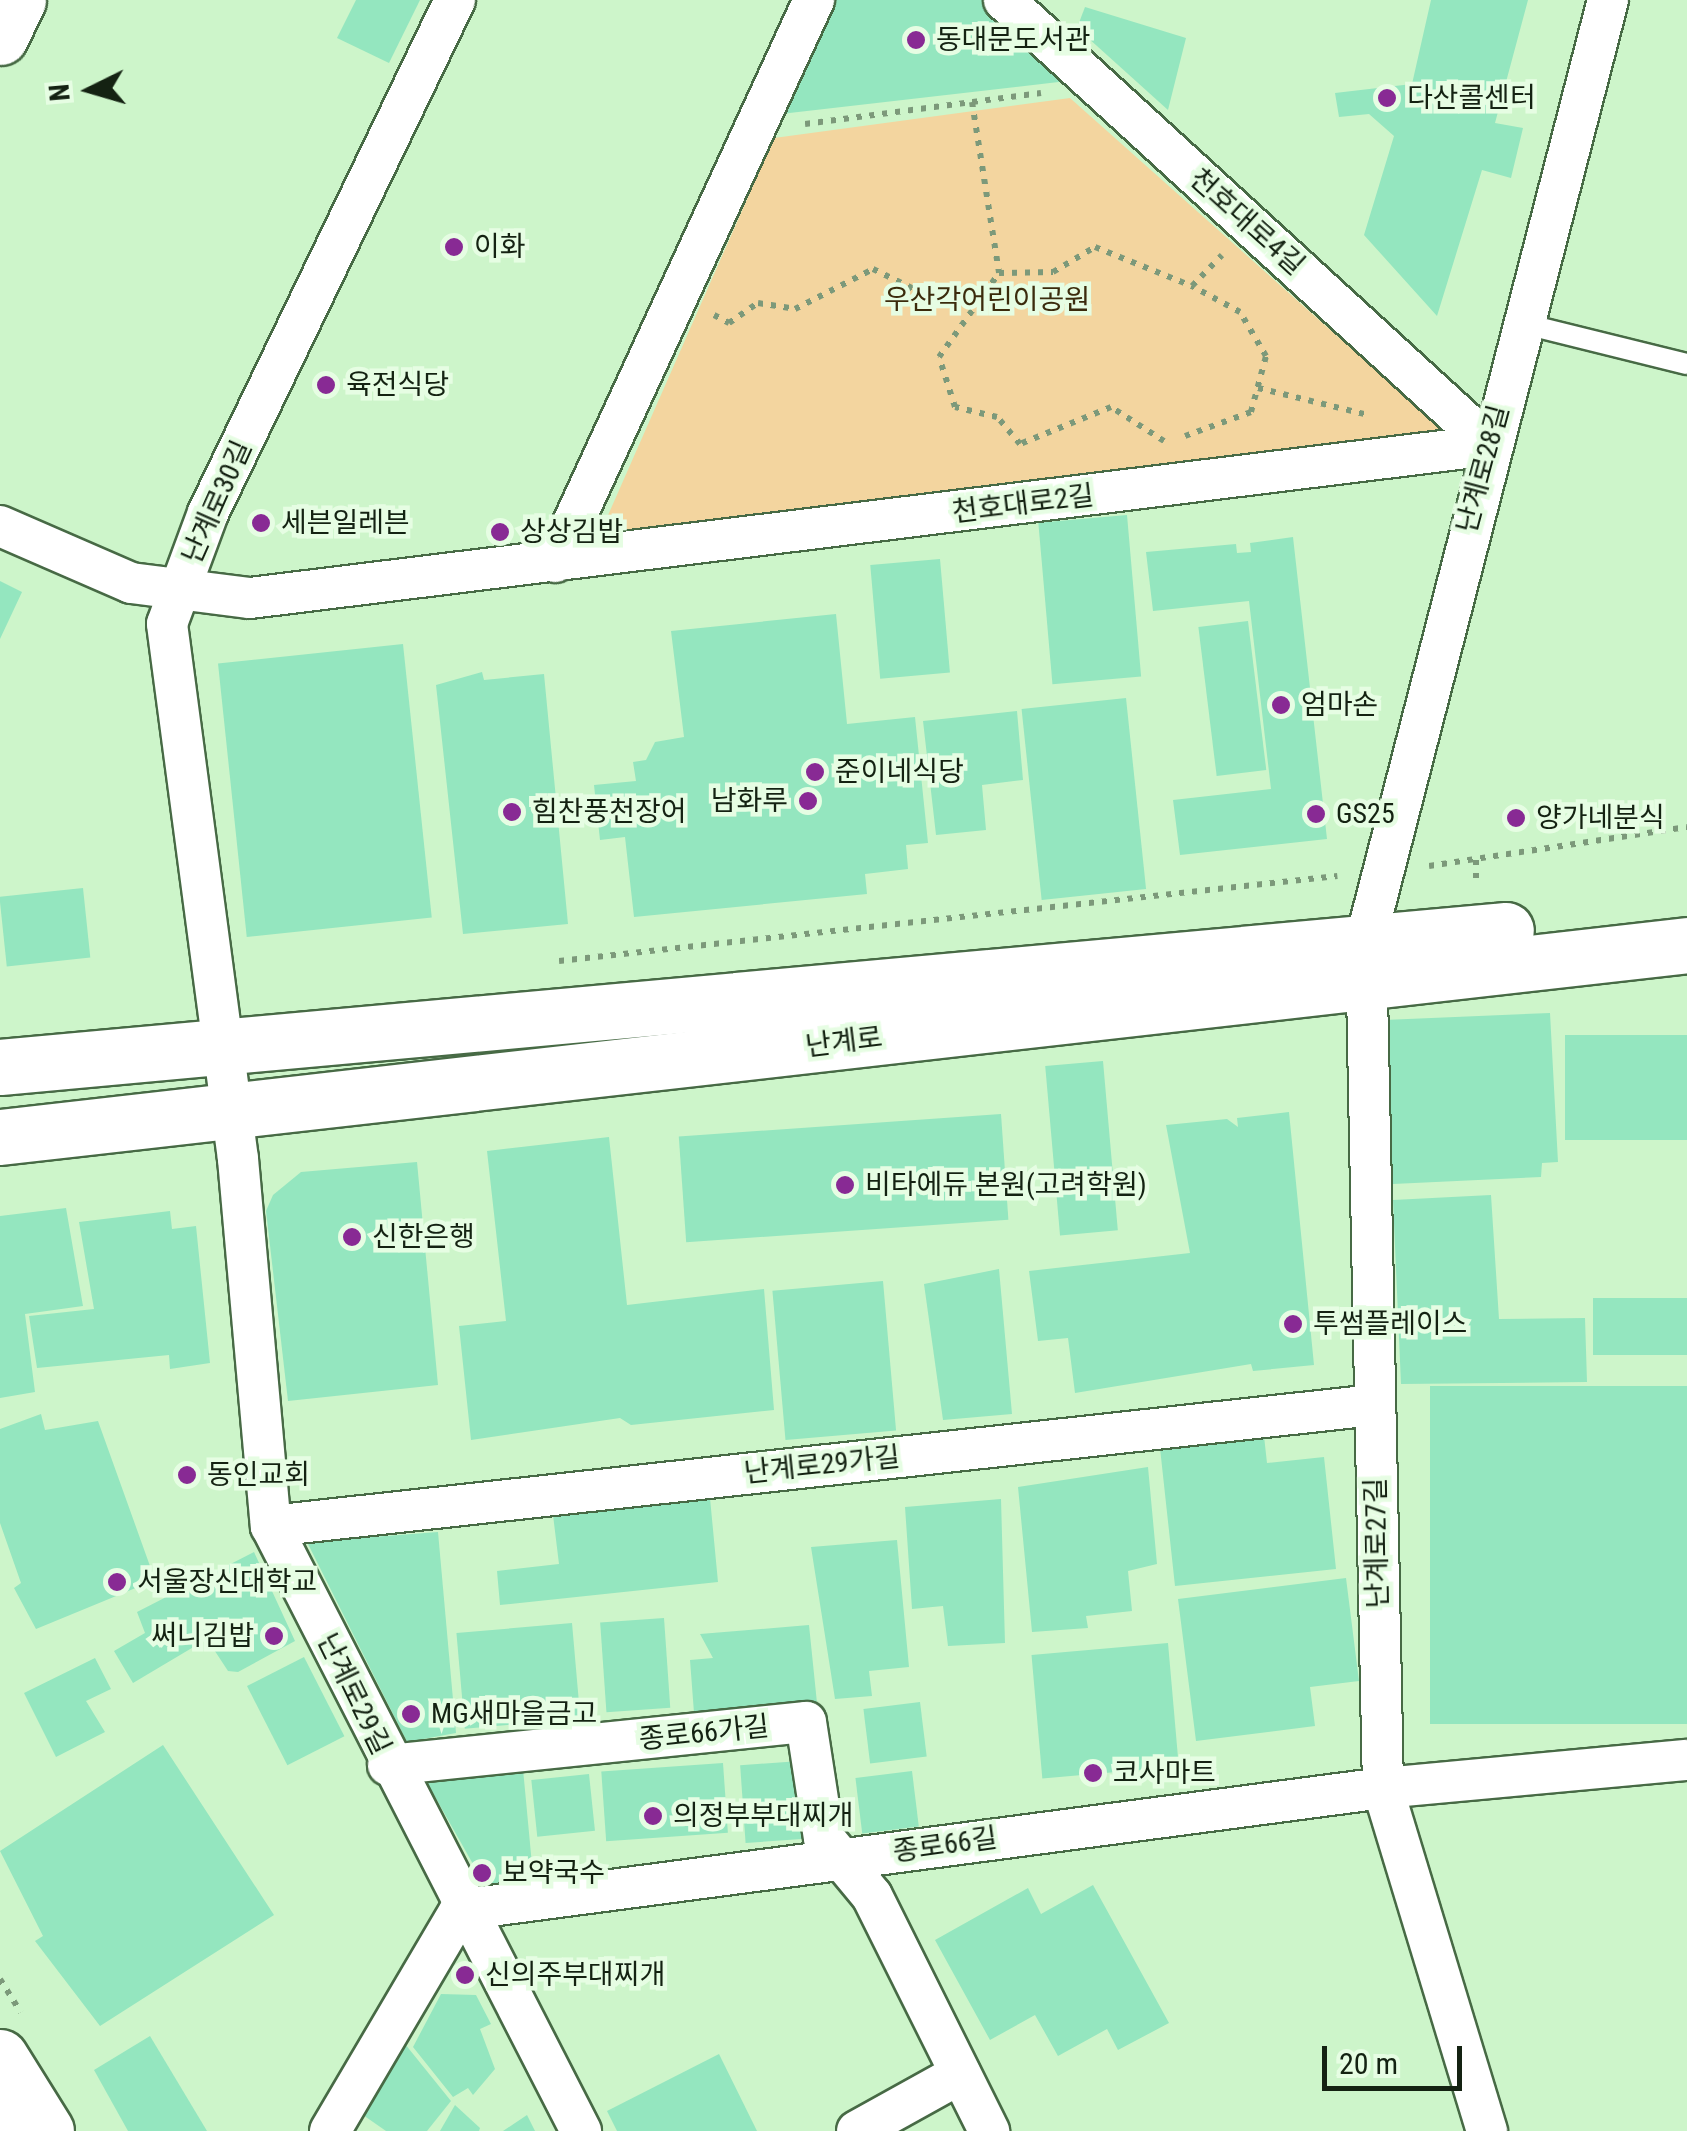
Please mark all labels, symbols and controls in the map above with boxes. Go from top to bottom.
place label: 동대문도서관 [936,23,1091,57]
marker: 동대문도서관 [905,29,927,51]
north arrow [40,40,140,140]
place label: 다산콜센터 [1407,81,1536,115]
text: N [42,83,77,103]
marker: 다산콜센터 [1376,87,1398,109]
street label: 천호대로4길 [1183,162,1311,282]
place label: 이화 [474,230,526,264]
marker: 이화 [443,236,465,258]
park label: 우산각어린이공원 [884,283,1090,317]
place label: 육전식당 [346,368,449,402]
marker: 육전식당 [315,374,337,396]
street label: 난계로28길 [1450,402,1516,536]
street label: 난계로30길 [175,435,259,569]
street label: 천호대로2길 [950,479,1096,529]
place label: 세븐일레븐 [281,506,410,540]
marker: 세븐일레븐 [250,512,272,534]
place label: 상상김밥 [520,515,623,549]
marker: 상상김밥 [489,521,511,543]
place label: 엄마손 [1301,688,1378,722]
marker: 엄마손 [1270,694,1292,716]
place label: 준이네식당 [835,755,964,789]
marker: 준이네식당 [804,761,826,783]
place label: 남화루 [711,784,788,818]
marker: 남화루 [797,790,819,812]
place label: 힘찬풍천장어 [532,795,687,829]
place label: GS25 [1336,797,1395,831]
marker: 힘찬풍천장어 [501,801,523,823]
place label: 양가네분식 [1536,801,1665,835]
marker: GS25 [1305,803,1327,825]
marker: 양가네분식 [1505,807,1527,829]
street label: 난계로 [804,1021,884,1063]
place label: 비타에듀 본원(고려학원) [865,1168,1147,1202]
marker: 비타에듀 본원(고려학원) [834,1174,856,1196]
place label: 신한은행 [372,1220,475,1254]
marker: 신한은행 [341,1226,363,1248]
place label: 투썸플레이스 [1313,1307,1468,1341]
marker: 투썸플레이스 [1282,1313,1304,1335]
street label: 난계로29가길 [742,1440,902,1490]
place label: 동인교회 [207,1458,310,1492]
marker: 동인교회 [176,1464,198,1486]
street label: 난계로27길 [1359,1477,1395,1609]
place label: 서울장신대학교 [137,1565,317,1599]
marker: 서울장신대학교 [106,1571,128,1593]
place label: 써니김밥 [151,1619,254,1653]
marker: 써니김밥 [263,1625,285,1647]
street label: 난계로29길 [310,1628,398,1760]
place label: MG새마을금고 [431,1697,597,1731]
marker: MG새마을금고 [400,1703,422,1725]
street label: 종로66가길 [637,1709,771,1757]
place label: 코사마트 [1113,1756,1216,1790]
marker: 코사마트 [1082,1762,1104,1784]
place label: 의정부부대찌개 [673,1799,853,1833]
marker: 의정부부대찌개 [642,1805,664,1827]
street label: 종로66길 [891,1821,999,1869]
place label: 보약국수 [502,1856,605,1890]
marker: 보약국수 [471,1862,493,1884]
place label: 신의주부대찌개 [485,1958,665,1992]
marker: 신의주부대찌개 [454,1964,476,1986]
scale bar [1327,2026,1467,2088]
text: 20 m [1339,2046,1398,2081]

